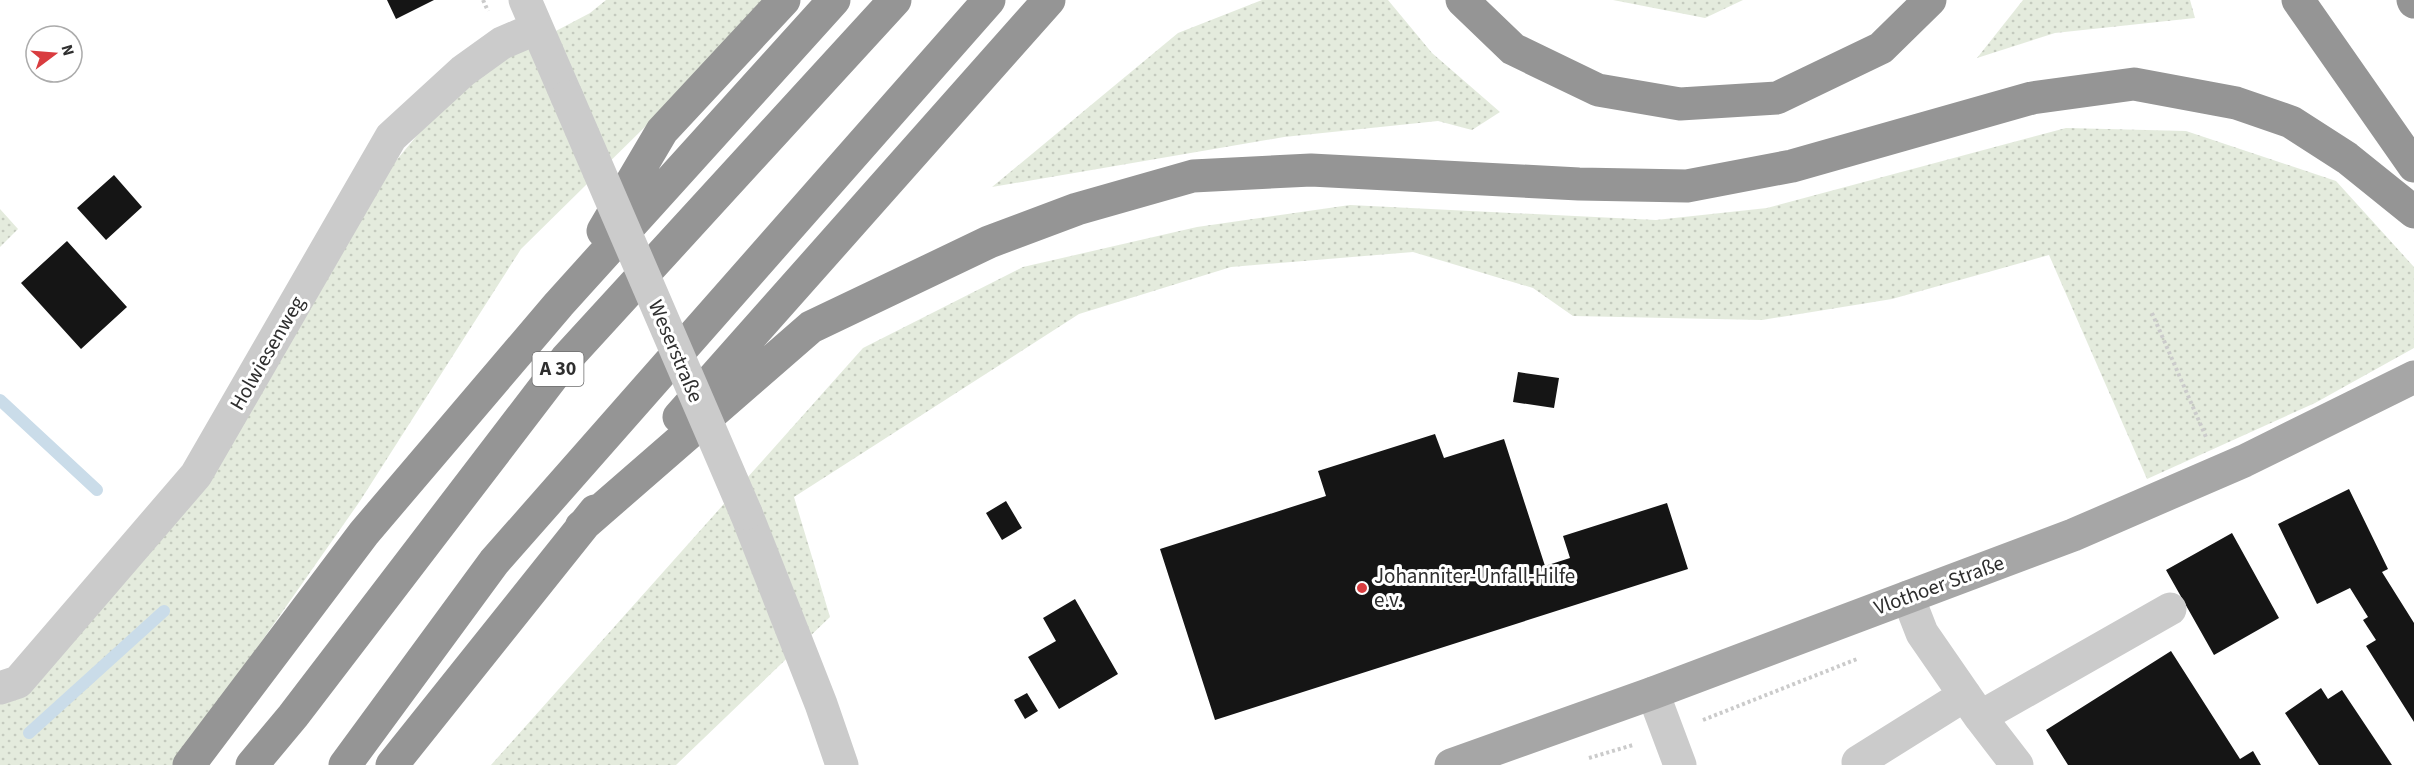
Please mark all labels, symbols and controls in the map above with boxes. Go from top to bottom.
north arrow [24,24,84,84]
text: N [55,42,79,58]
street label: Holwiesenweg [222,290,312,416]
street label: Weserstraße [641,295,711,407]
road number: A 30 [532,352,584,386]
street label: Vlothoer Straße [1870,548,2008,622]
place label: Johanniter-Unfall-Hilfe e.v. [1374,561,1575,615]
marker: Johanniter-Unfall-Hilfe e.v. [1355,581,1369,595]

